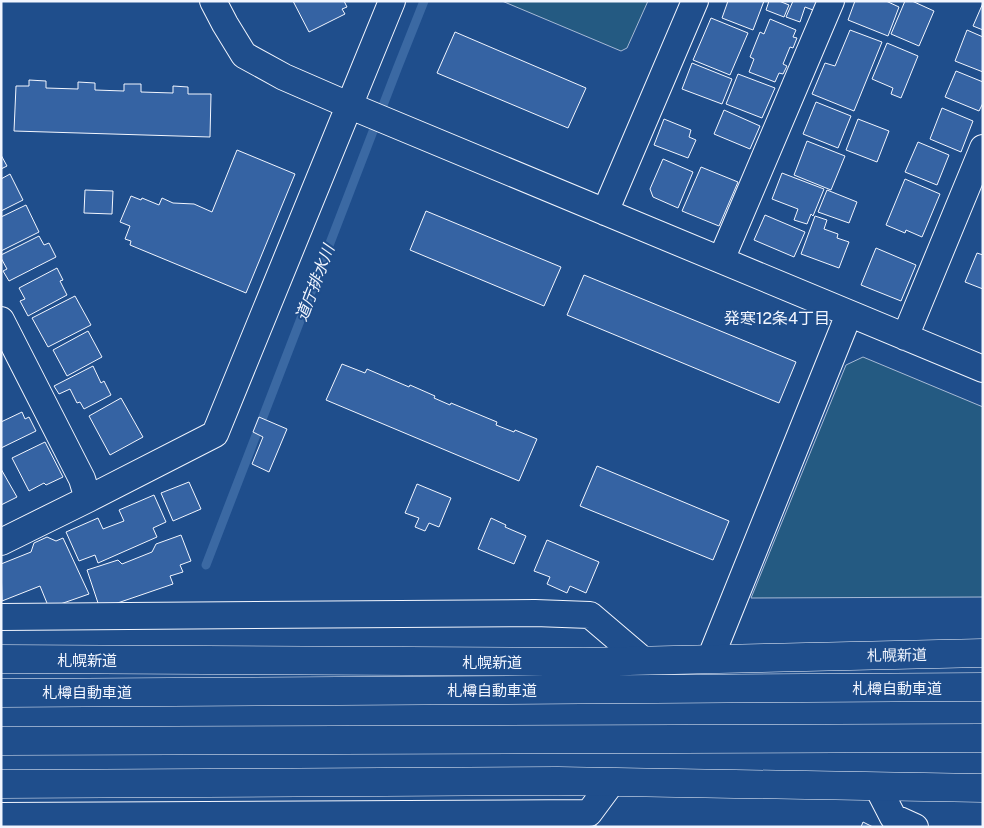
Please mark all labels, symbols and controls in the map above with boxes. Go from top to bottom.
water label: 道庁排水川 [292,240,339,324]
district label: 発寒12条4丁目 [724,309,830,328]
street label: 札幌新道 [867,646,927,664]
street label: 札幌新道 [57,652,117,669]
street label: 札幌新道 [462,654,522,671]
street label: 札樽自動車道 [852,680,942,697]
street label: 札樽自動車道 [447,682,537,699]
street label: 札樽自動車道 [42,684,132,701]

